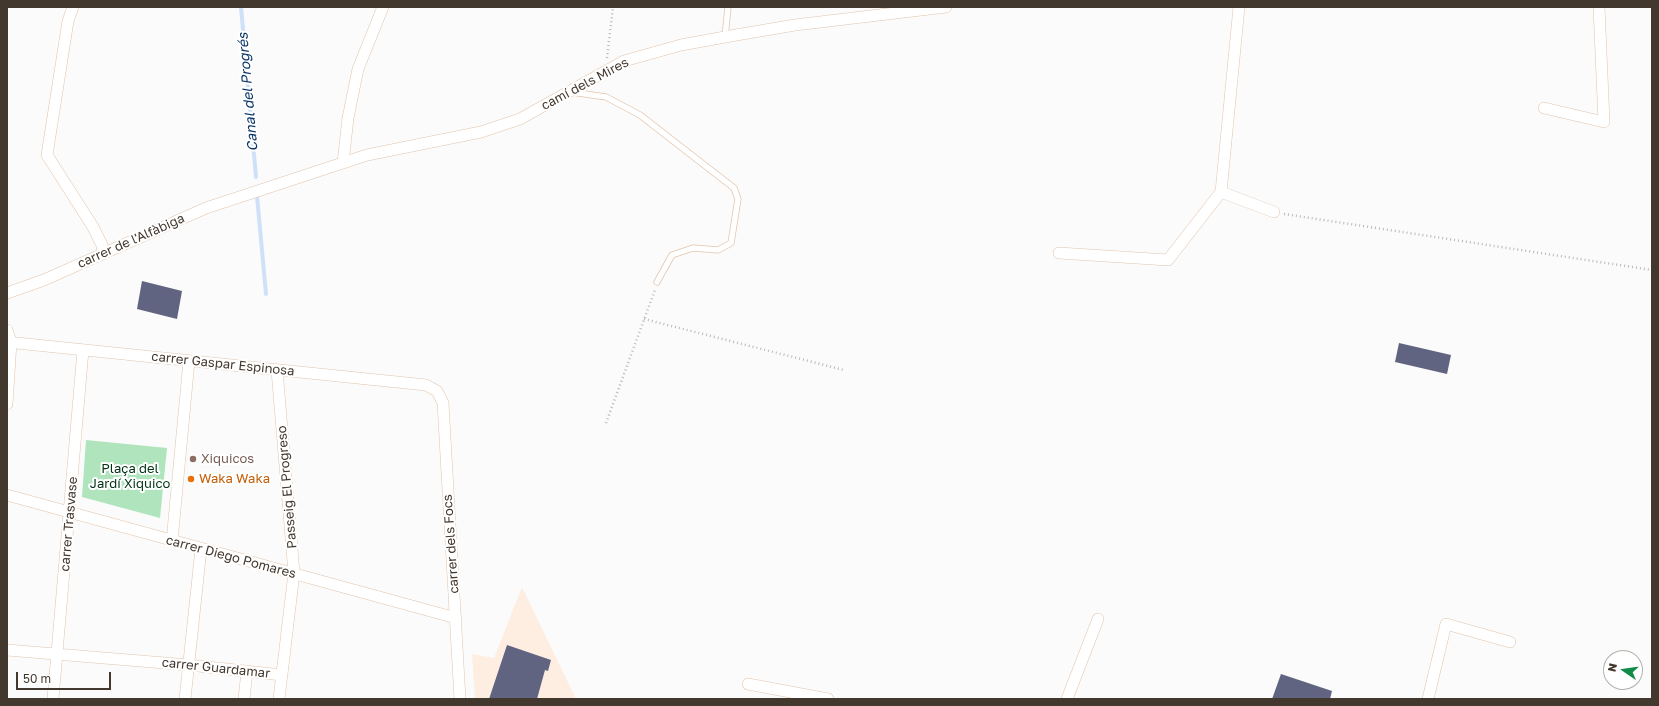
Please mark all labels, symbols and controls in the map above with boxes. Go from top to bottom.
water label: Canal del Progrés [234,32,262,152]
street label: camí dels Mires [539,54,631,114]
street label: carrer de l'Alfàbiga [75,210,187,272]
street label: carrer Gaspar Espinosa [151,349,295,379]
street label: Passeig El Progreso [274,425,300,549]
place label: Xiquicos [201,451,254,467]
marker: Xiquicos [188,454,198,464]
park label: Plaça del Jardí Xiquico [90,461,170,492]
place label: Waka Waka [199,471,270,487]
marker: Waka Waka [186,474,196,484]
street label: carrer Trasvase [57,476,81,572]
street label: carrer dels Focs [440,494,462,594]
street label: carrer Diego Pomares [164,532,298,582]
north arrow [1603,650,1643,690]
street label: carrer Guardamar [161,655,271,681]
text: N [1605,662,1619,673]
scale bar [18,664,113,690]
text: 50 m [23,671,51,686]

